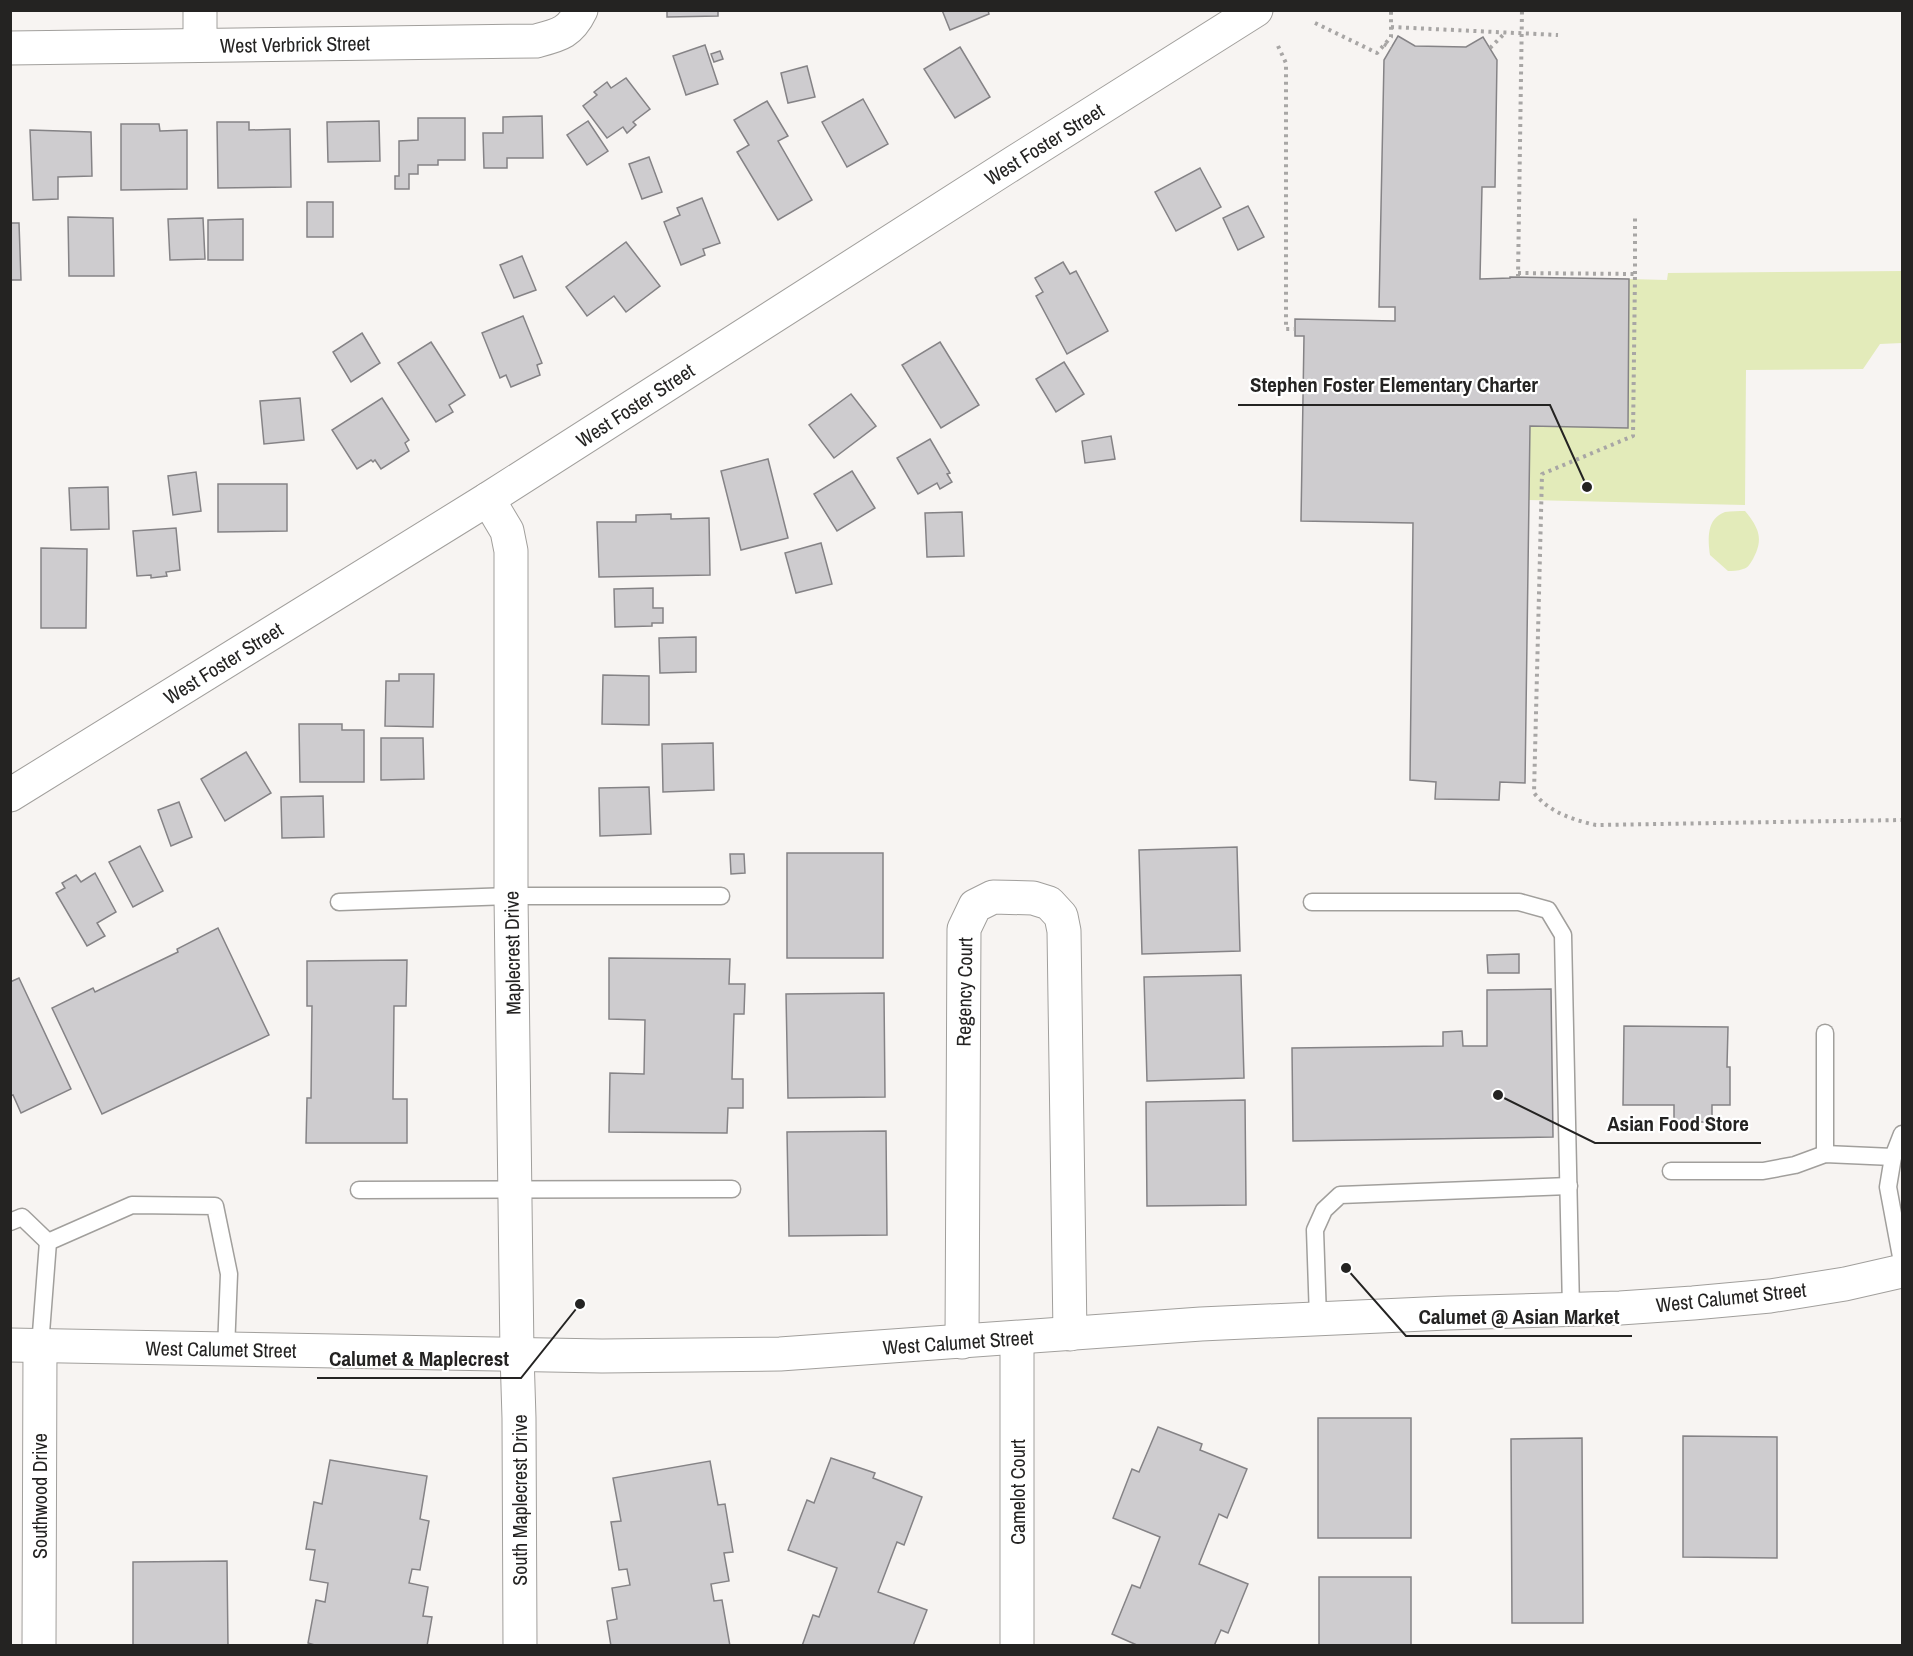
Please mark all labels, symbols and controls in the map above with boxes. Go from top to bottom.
street label: West Verbrick Street [220,29,371,59]
street label: West Foster Street [979,96,1109,191]
street label: West Foster Street [571,357,700,453]
callout: Stephen Foster Elementary Charter [1238,366,1550,405]
text: Stephen Foster Elementary Charter [1250,370,1538,399]
street label: West Foster Street [158,615,288,710]
street label: Maplecrest Drive [497,891,527,1015]
street label: Regency Court [950,937,978,1047]
callout: Asian Food Store [1595,1104,1761,1143]
text: Asian Food Store [1607,1109,1749,1138]
street label: West Calumet Street [1654,1276,1808,1318]
callout: Calumet @ Asian Market [1406,1297,1632,1336]
text: Calumet @ Asian Market [1419,1302,1620,1331]
street label: West Calumet Street [882,1323,1035,1361]
street label: West Calumet Street [145,1334,297,1364]
callout: Calumet & Maplecrest [317,1339,521,1378]
text: Calumet & Maplecrest [329,1344,509,1373]
street label: South Maplecrest Drive [506,1414,533,1586]
street label: Southwood Drive [26,1433,53,1559]
street label: Camelot Court [1004,1439,1031,1545]

